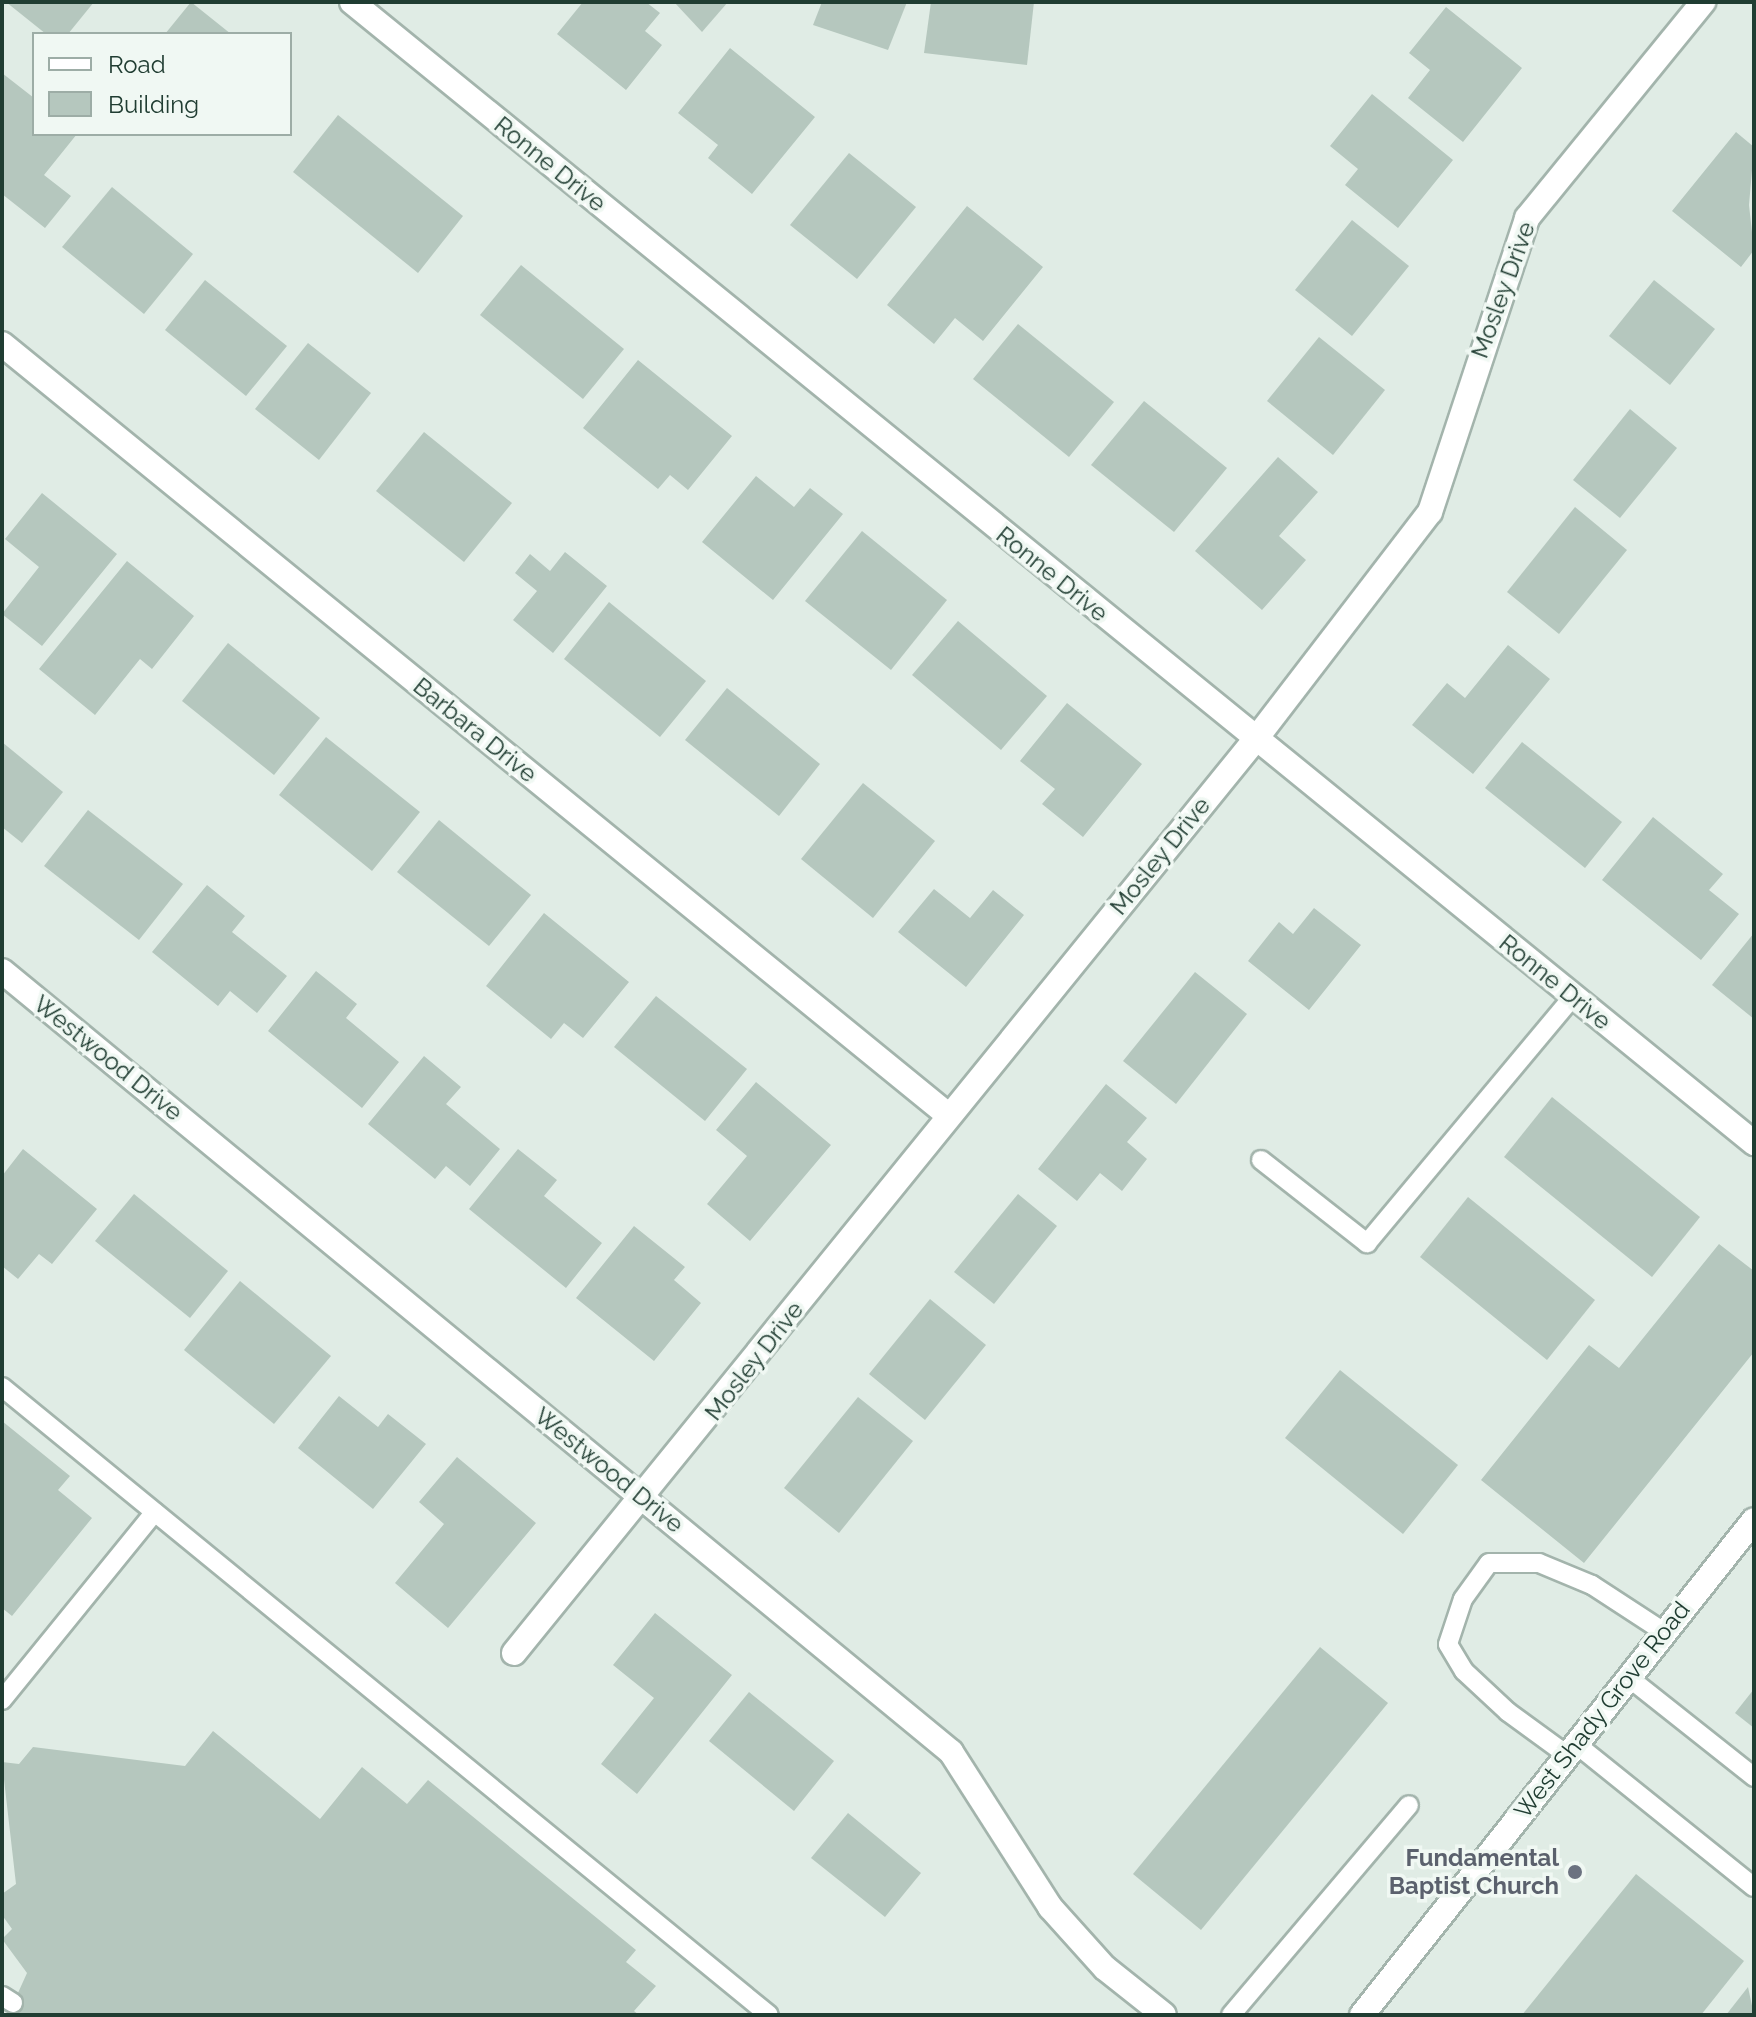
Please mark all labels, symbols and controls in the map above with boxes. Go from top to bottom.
legend [32,32,292,136]
text: Road [108,50,166,79]
text: Building [108,90,199,119]
street label: Ronne Drive [488,110,612,218]
street label: Mosley Drive [1465,218,1541,362]
street label: Ronne Drive [990,520,1114,628]
street label: Barbara Drive [408,672,542,788]
street label: Mosley Drive [1104,791,1216,921]
street label: Ronne Drive [1493,928,1617,1036]
street label: Westwood Drive [28,989,188,1127]
street label: Mosley Drive [699,1296,809,1426]
street label: Westwood Drive [529,1401,689,1539]
street label: West Shady Grove Road [1508,1595,1696,1825]
place label: Fundamental Baptist Church [1389,1844,1559,1900]
marker: Fundamental Baptist Church [1566,1863,1584,1881]

